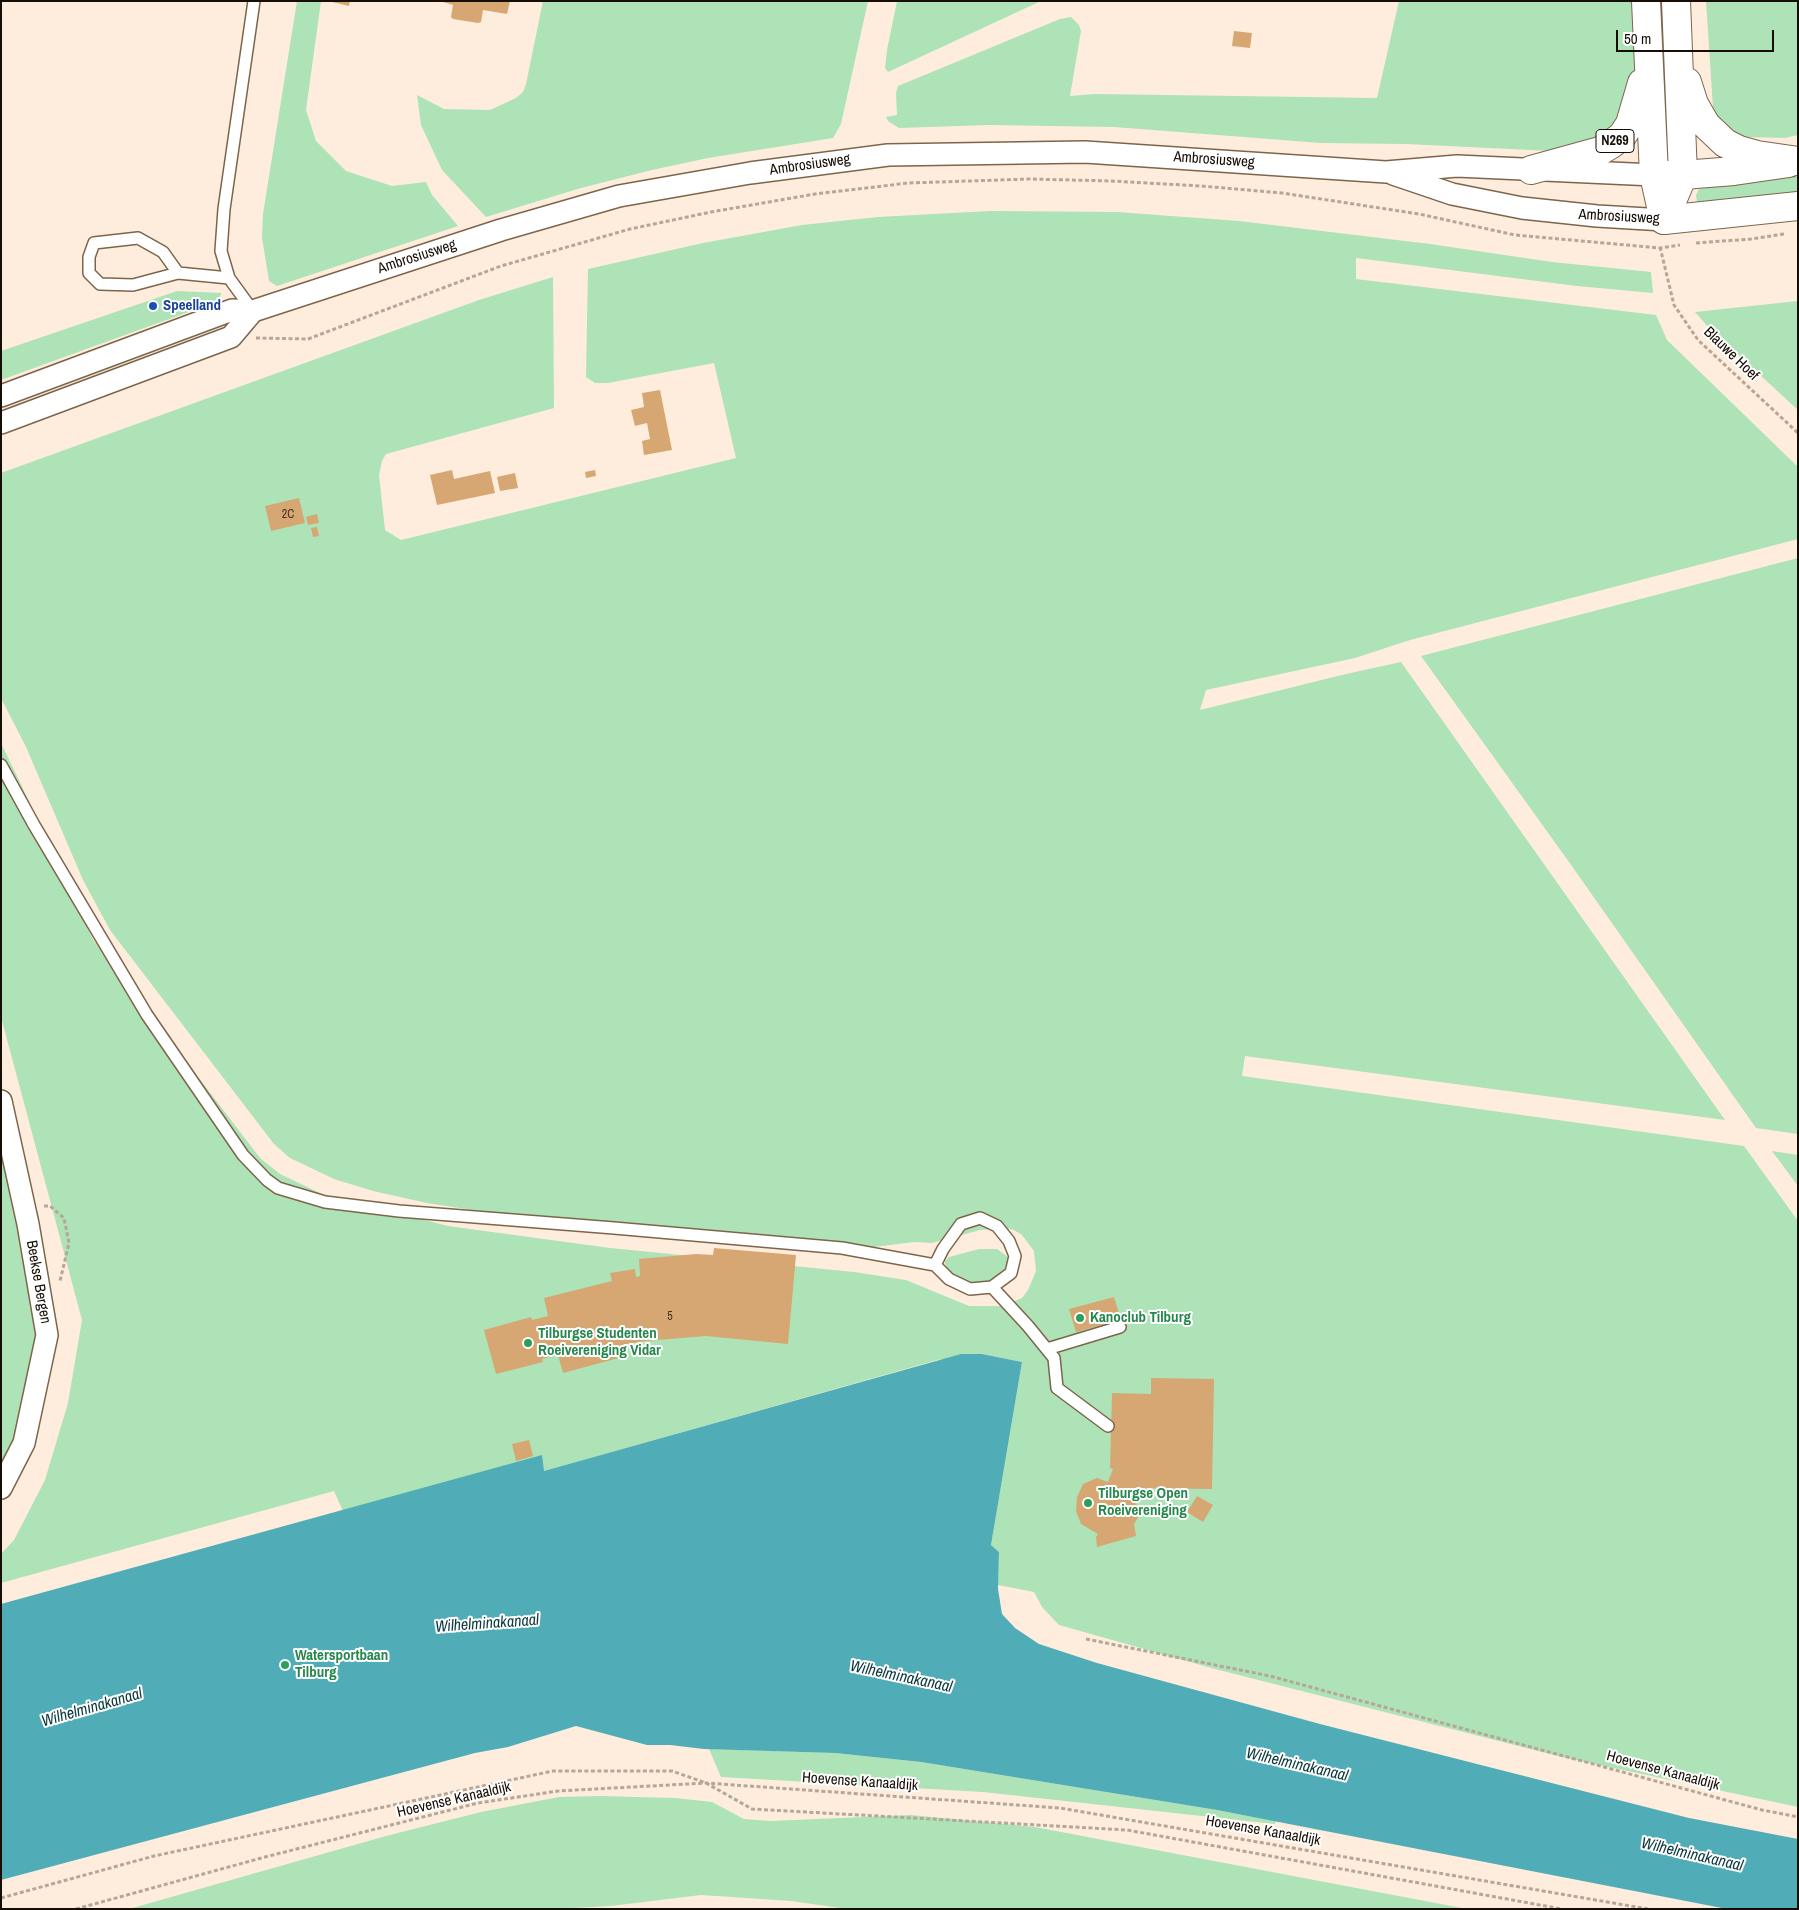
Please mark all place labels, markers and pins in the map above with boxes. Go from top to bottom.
place label: Speelland [163,297,221,315]
marker: Speelland [147,300,159,312]
place label: Kanoclub Tilburg [1090,1309,1191,1327]
marker: Kanoclub Tilburg [1074,1312,1086,1324]
place label: Tilburgse Studenten Roeivereniging Vidar [538,1325,661,1360]
marker: Tilburgse Studenten Roeivereniging Vidar [522,1337,534,1349]
place label: Tilburgse Open Roeivereniging [1098,1485,1188,1520]
marker: Tilburgse Open Roeivereniging [1082,1497,1094,1509]
place label: Watersportbaan Tilburg [295,1647,388,1682]
marker: Watersportbaan Tilburg [279,1659,291,1671]

